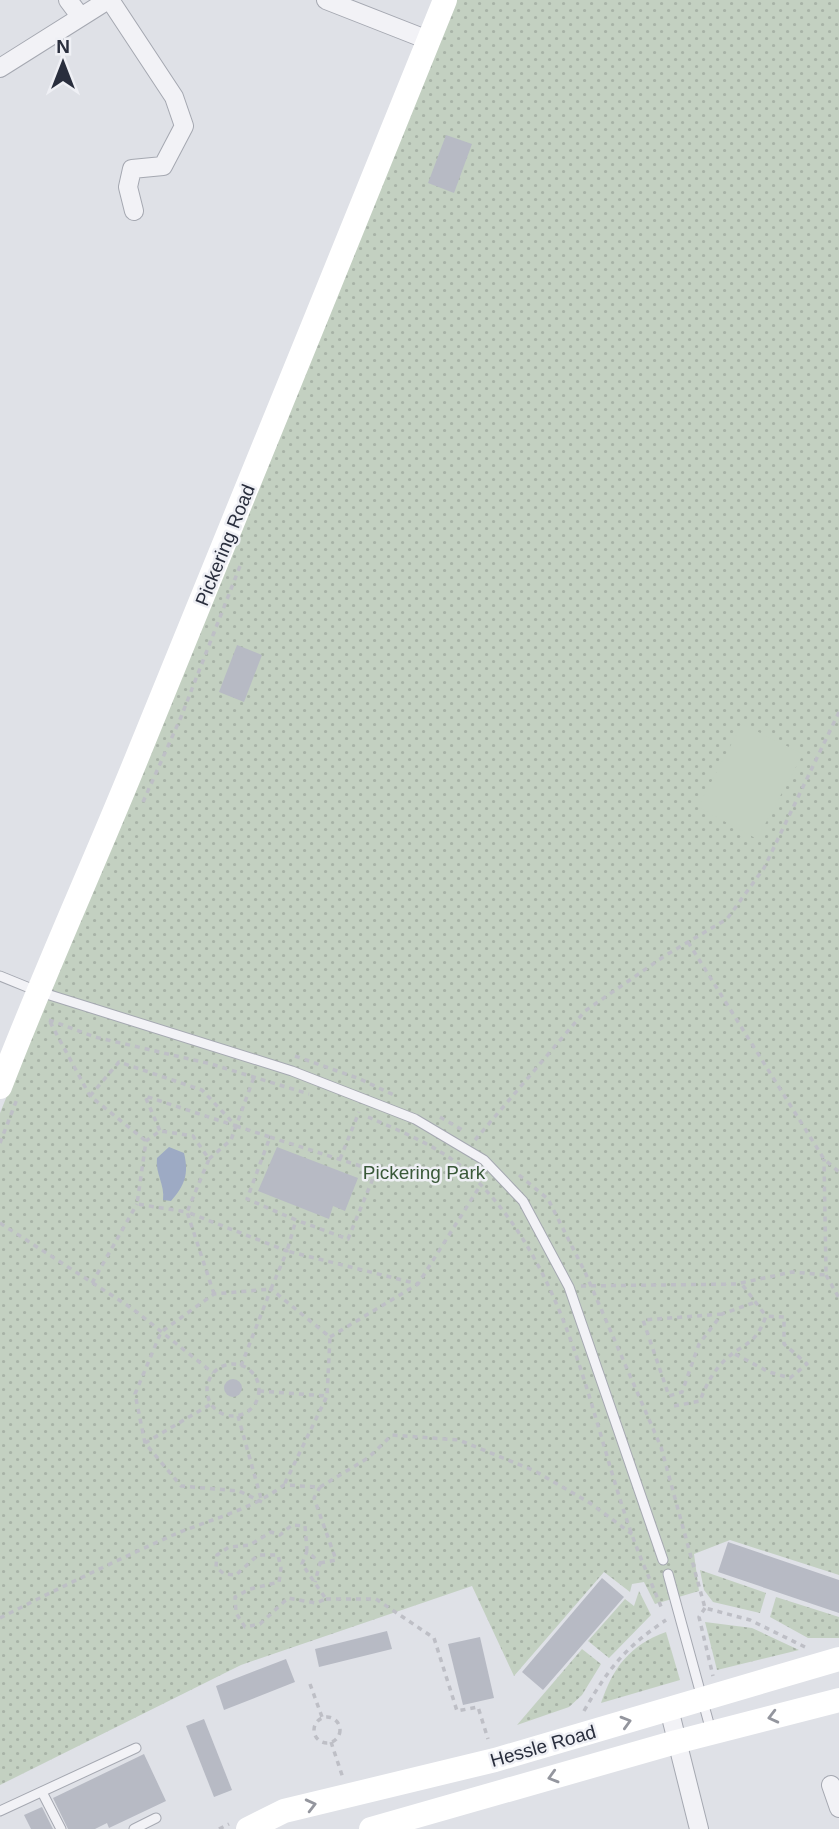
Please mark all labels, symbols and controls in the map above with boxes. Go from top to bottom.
north arrow [28,28,98,98]
text: N [56,36,70,57]
street label: Pickering Road [191,481,259,609]
park label: Pickering Park [363,1162,486,1183]
one-way arrow [767,1709,779,1723]
one-way arrow [619,1715,631,1730]
street label: Hessle Road [488,1721,598,1771]
one-way arrow [548,1768,560,1783]
one-way arrow [305,1799,317,1813]

